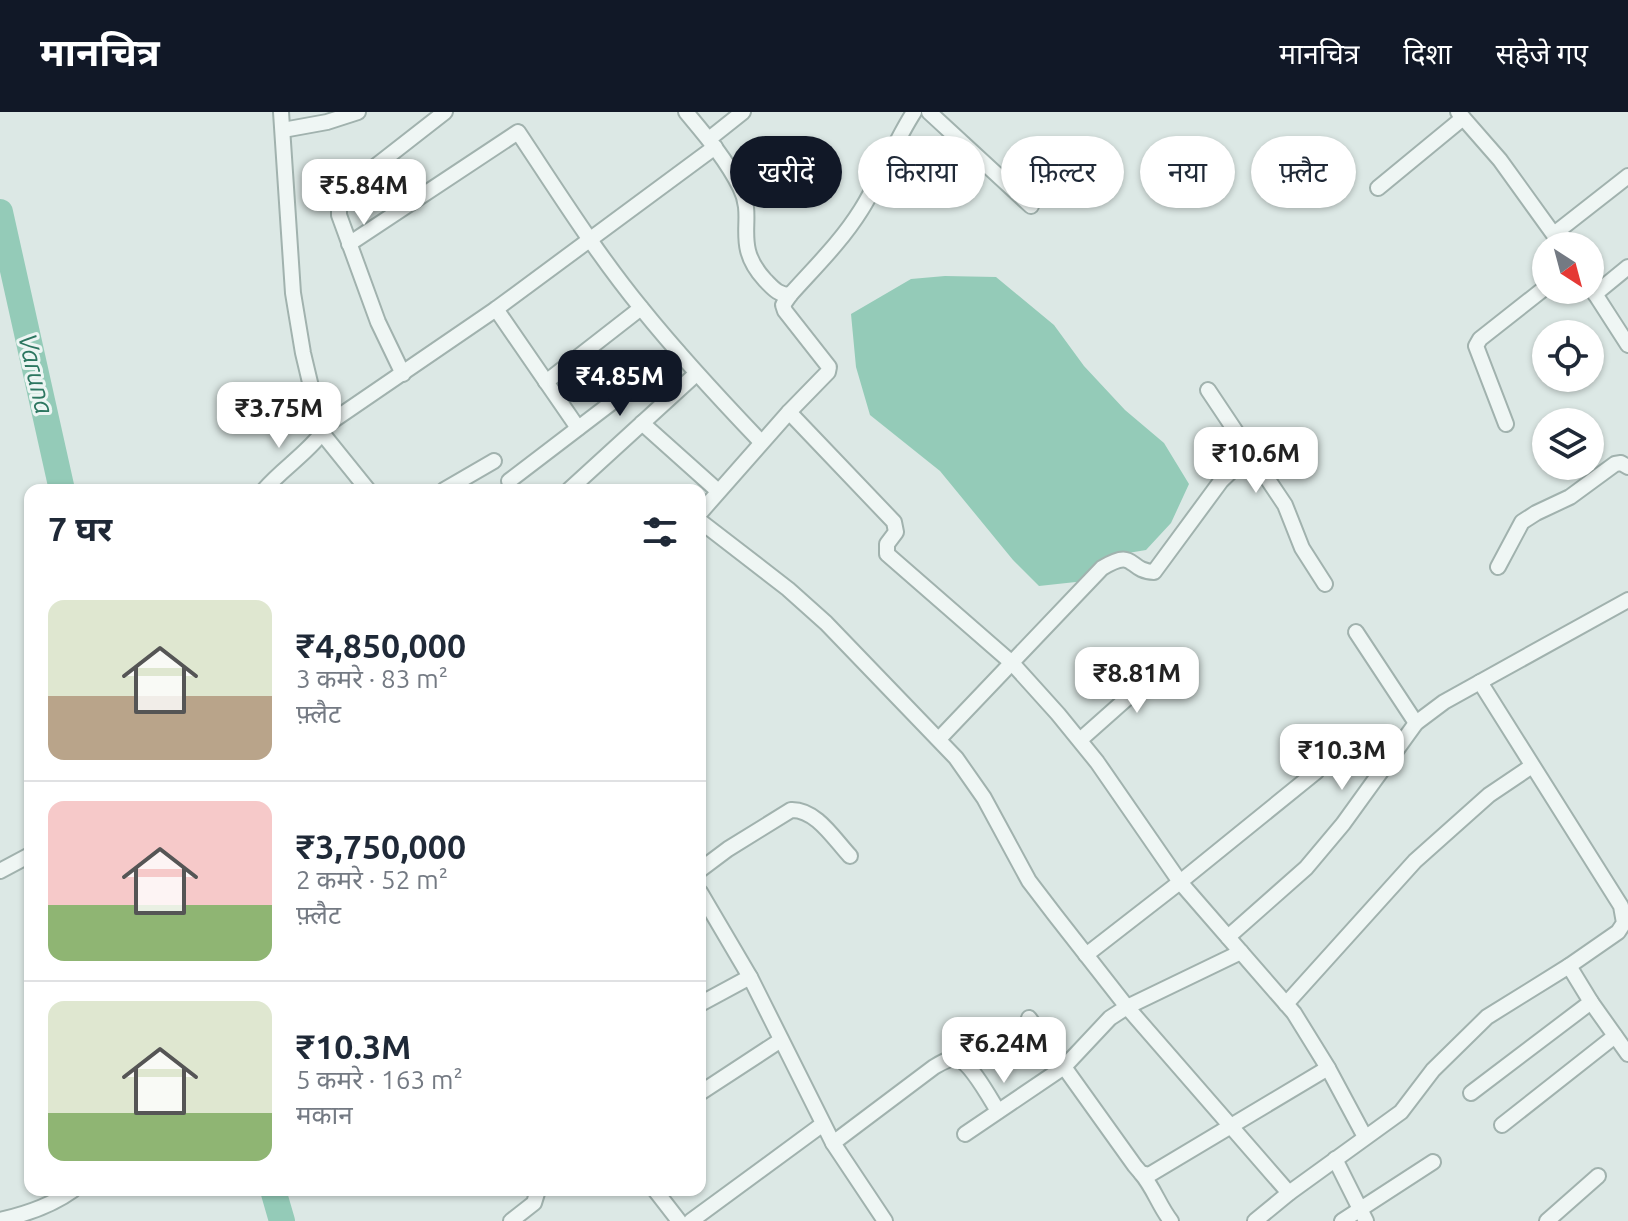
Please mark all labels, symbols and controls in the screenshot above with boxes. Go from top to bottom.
text: मानचित्र [40,31,160,73]
text: मानचित्र [1279,38,1359,69]
text: दिशा [1403,38,1452,69]
text: सहेजे गए [1496,38,1588,69]
chip: खरीदें [730,136,842,208]
chip: किराया [858,136,985,208]
chip: फ़िल्टर [1001,136,1124,208]
chip: नया [1140,136,1235,208]
chip: फ़्लैट [1251,136,1356,208]
pin: ₹5.84M [299,159,429,227]
text: ₹5.84M [320,170,408,199]
north arrow [1532,232,1604,304]
map controls [1532,232,1604,480]
button: locate [1532,320,1604,392]
water label: Varuna [13,331,60,417]
pin: ₹4.85M [555,350,685,418]
text: ₹4.85M [576,361,664,390]
pin: ₹3.75M [214,382,344,450]
text: ₹3.75M [235,393,323,422]
button: layers [1532,408,1604,480]
pin: ₹10.6M [1191,427,1321,495]
text: ₹10.6M [1212,438,1300,467]
text: 7 घर [48,509,112,547]
icon: filters [638,510,682,554]
text: ₹4,850,000 [296,626,466,664]
icon: home [112,632,208,728]
pin: ₹8.81M [1072,647,1202,715]
text: ₹8.81M [1093,658,1181,687]
text: 3 कमरे · 83 m² [296,664,448,693]
text: फ़्लैट [296,699,341,728]
pin: ₹10.3M [1277,724,1407,792]
text: ₹10.3M [1298,735,1386,764]
text: ₹3,750,000 [296,827,466,865]
icon: home [112,833,208,929]
text: 2 कमरे · 52 m² [296,865,448,894]
text: फ़्लैट [296,900,341,929]
pin: ₹6.24M [939,1017,1069,1085]
text: ₹10.3M [296,1027,411,1065]
text: ₹6.24M [960,1028,1048,1057]
icon: home [112,1033,208,1129]
text: 5 कमरे · 163 m² [296,1065,463,1094]
text: मकान [296,1100,353,1129]

